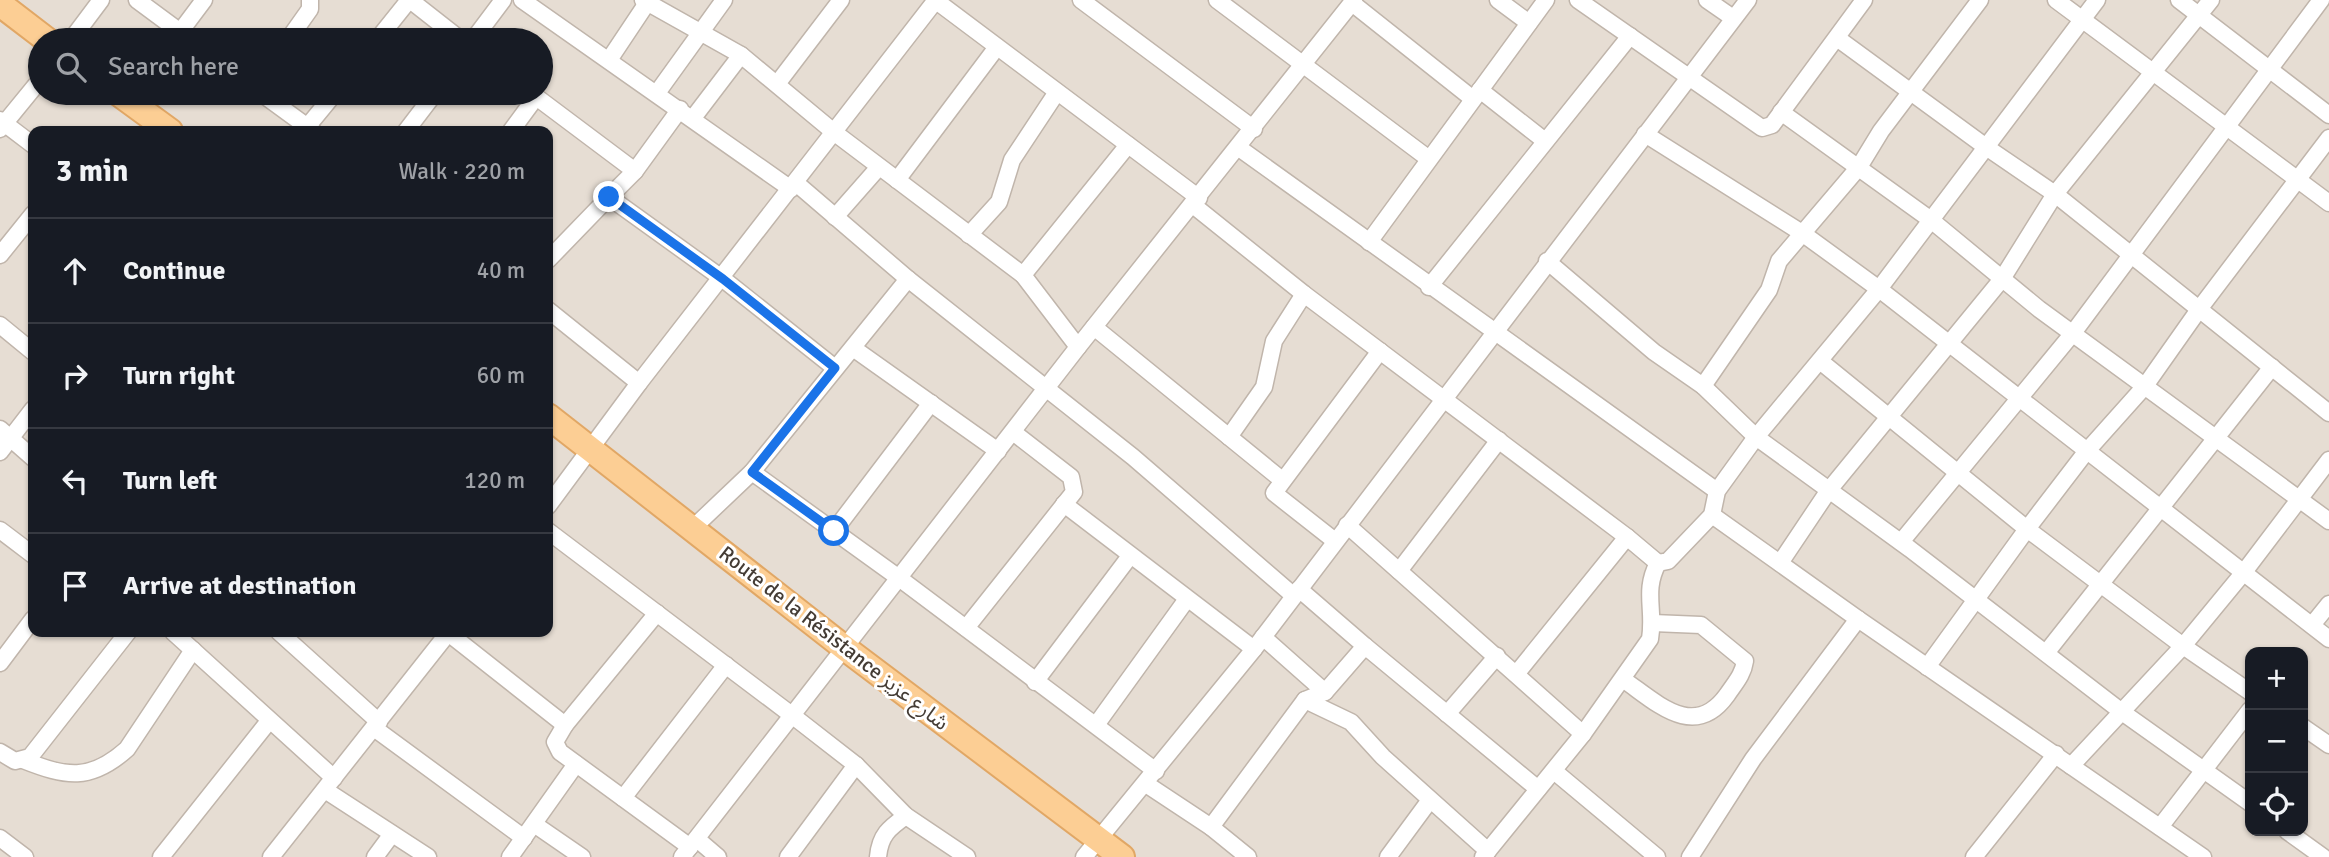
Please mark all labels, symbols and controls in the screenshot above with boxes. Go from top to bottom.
search box [28,28,553,105]
icon: search [52,48,90,86]
text: Search here [108,51,239,83]
text: 3 min [56,153,128,190]
text: Walk · 220 m [399,157,525,186]
route end [593,181,624,212]
icon: ahead [56,252,94,290]
text: Continue [123,255,225,287]
text: 40 m [477,256,525,285]
icon: right [56,357,94,395]
text: Turn right [123,360,235,392]
text: 60 m [477,361,525,390]
icon: left [56,462,94,500]
text: Turn left [123,465,217,497]
text: 120 m [464,466,525,495]
route start [818,515,849,546]
street label: Route de la Résistance شارع عزيز [713,540,954,737]
icon: arrive [56,567,94,605]
text: Arrive at destination [123,570,356,602]
map controls [2245,647,2308,836]
button: + [2245,647,2308,710]
button: − [2245,710,2308,773]
button: locate [2245,773,2308,836]

